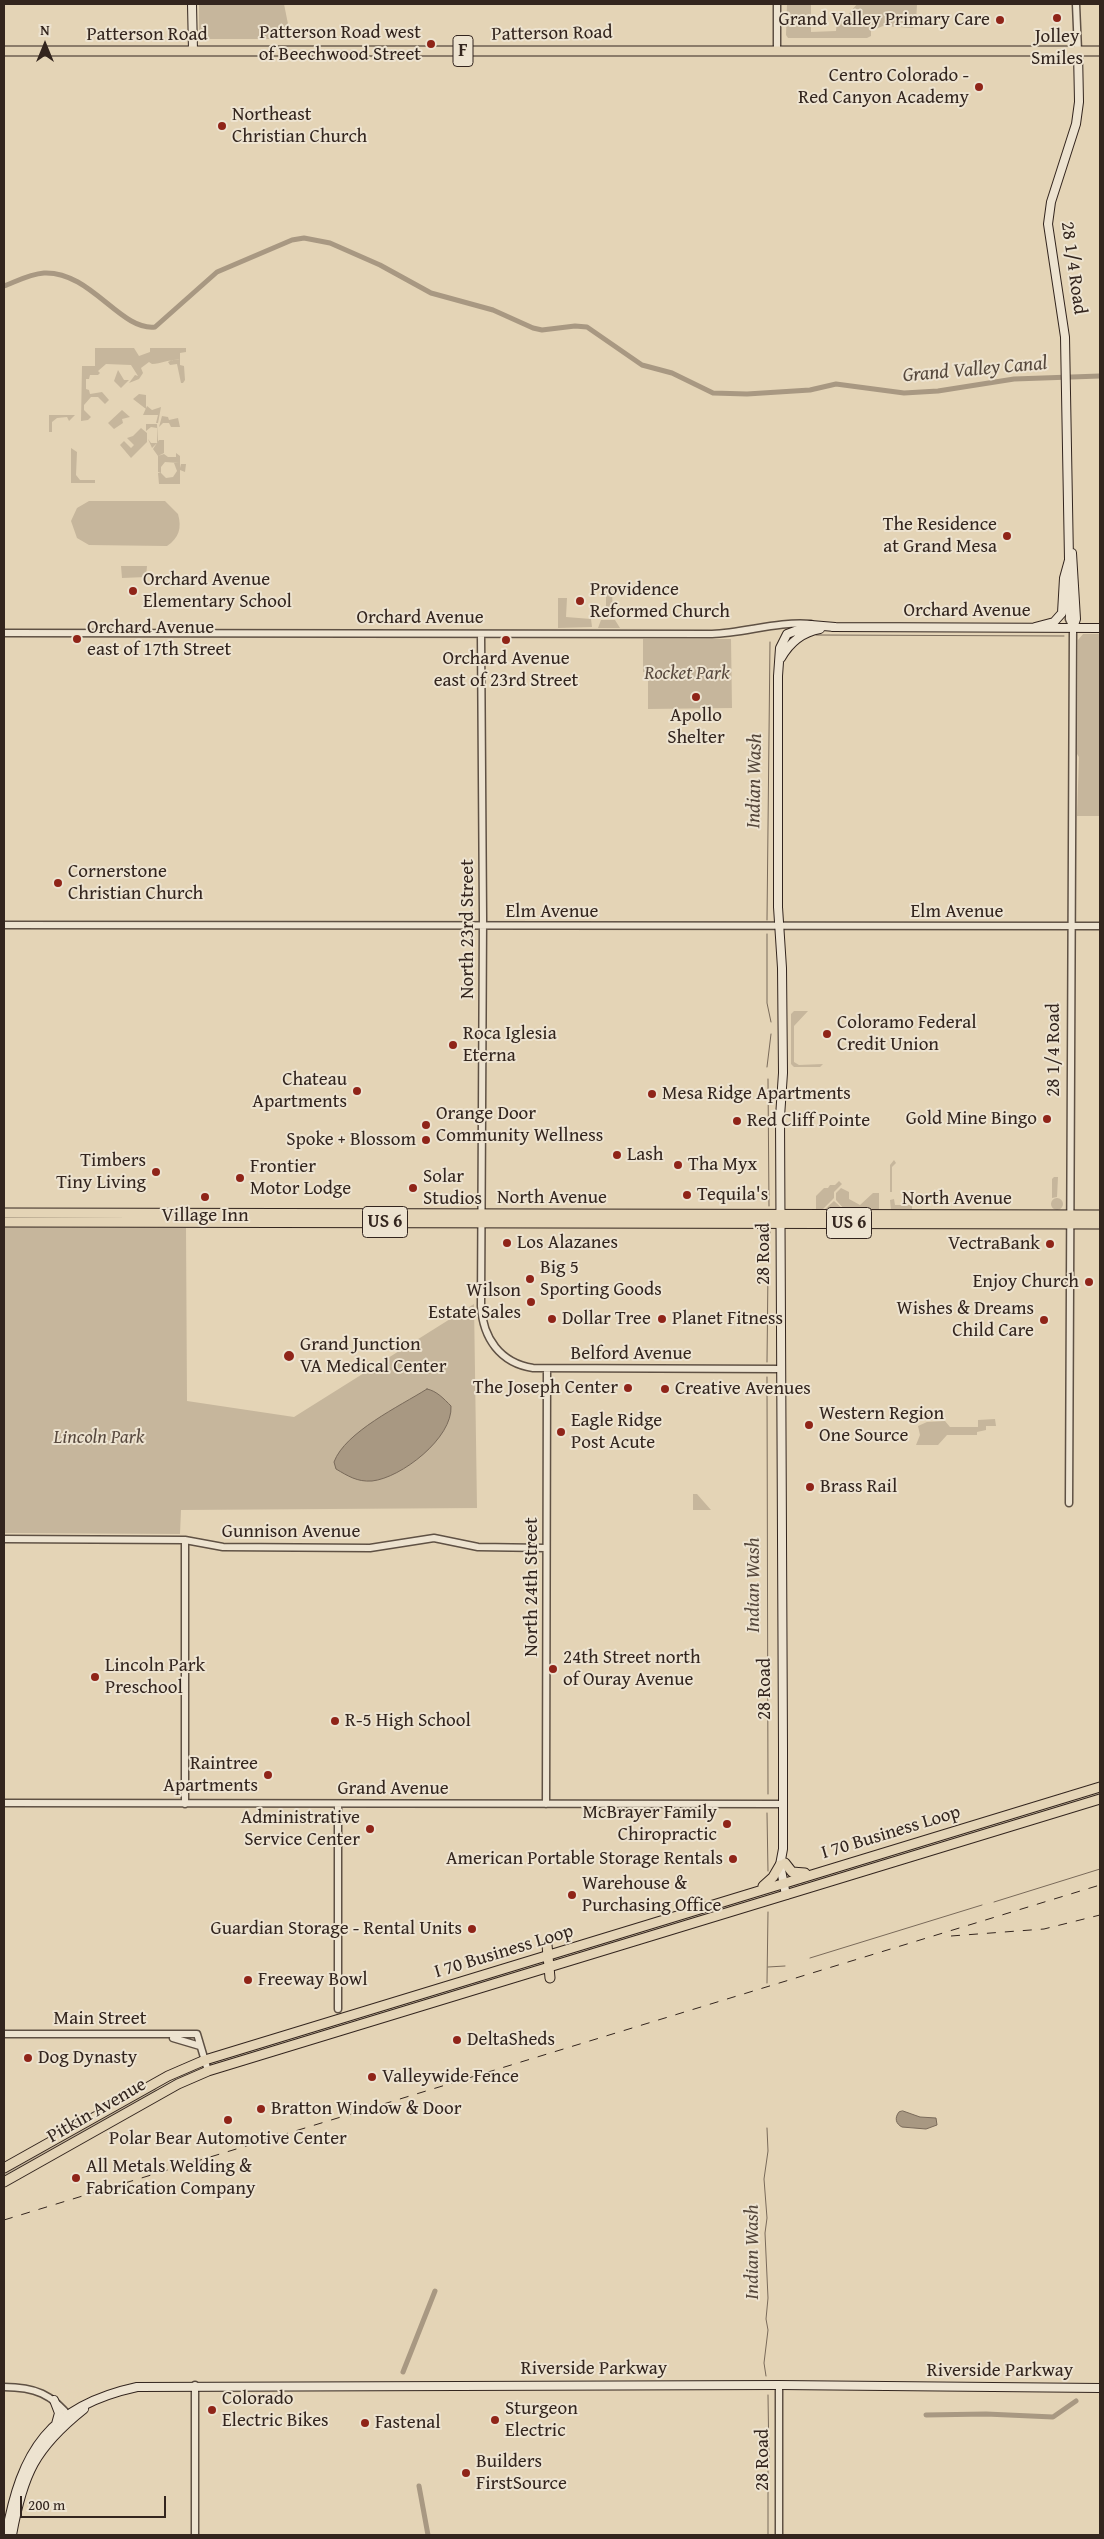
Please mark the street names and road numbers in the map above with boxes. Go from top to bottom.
street label: Patterson Road [491,22,613,46]
street label: Patterson Road [86,24,208,46]
road number: F [453,36,473,66]
street label: 28 1/4 Road [1055,220,1091,316]
street label: Orchard Avenue [903,600,1031,622]
street label: Orchard Avenue [356,607,484,629]
street label: North 23rd Street [457,859,479,999]
street label: Elm Avenue [505,901,599,923]
street label: Elm Avenue [910,901,1004,923]
street label: 28 1/4 Road [1043,1003,1065,1097]
street label: North Avenue [497,1187,607,1209]
street label: North Avenue [902,1188,1012,1210]
road number: US 6 [362,1206,408,1238]
road number: US 6 [826,1208,872,1238]
street label: 28 Road [753,1223,775,1285]
street label: Belford Avenue [570,1343,692,1365]
street label: North 24th Street [521,1517,543,1657]
street label: Gunnison Avenue [222,1521,360,1543]
street label: 28 Road [754,1658,776,1720]
street label: Grand Avenue [337,1778,449,1800]
street label: I 70 Business Loop [819,1801,963,1865]
street label: I 70 Business Loop [432,1920,576,1984]
street label: Main Street [54,2008,146,2030]
street label: Pitkin Avenue [43,2074,151,2148]
street label: Riverside Parkway [521,2358,667,2380]
street label: Riverside Parkway [927,2360,1073,2382]
street label: 28 Road [752,2429,774,2491]

